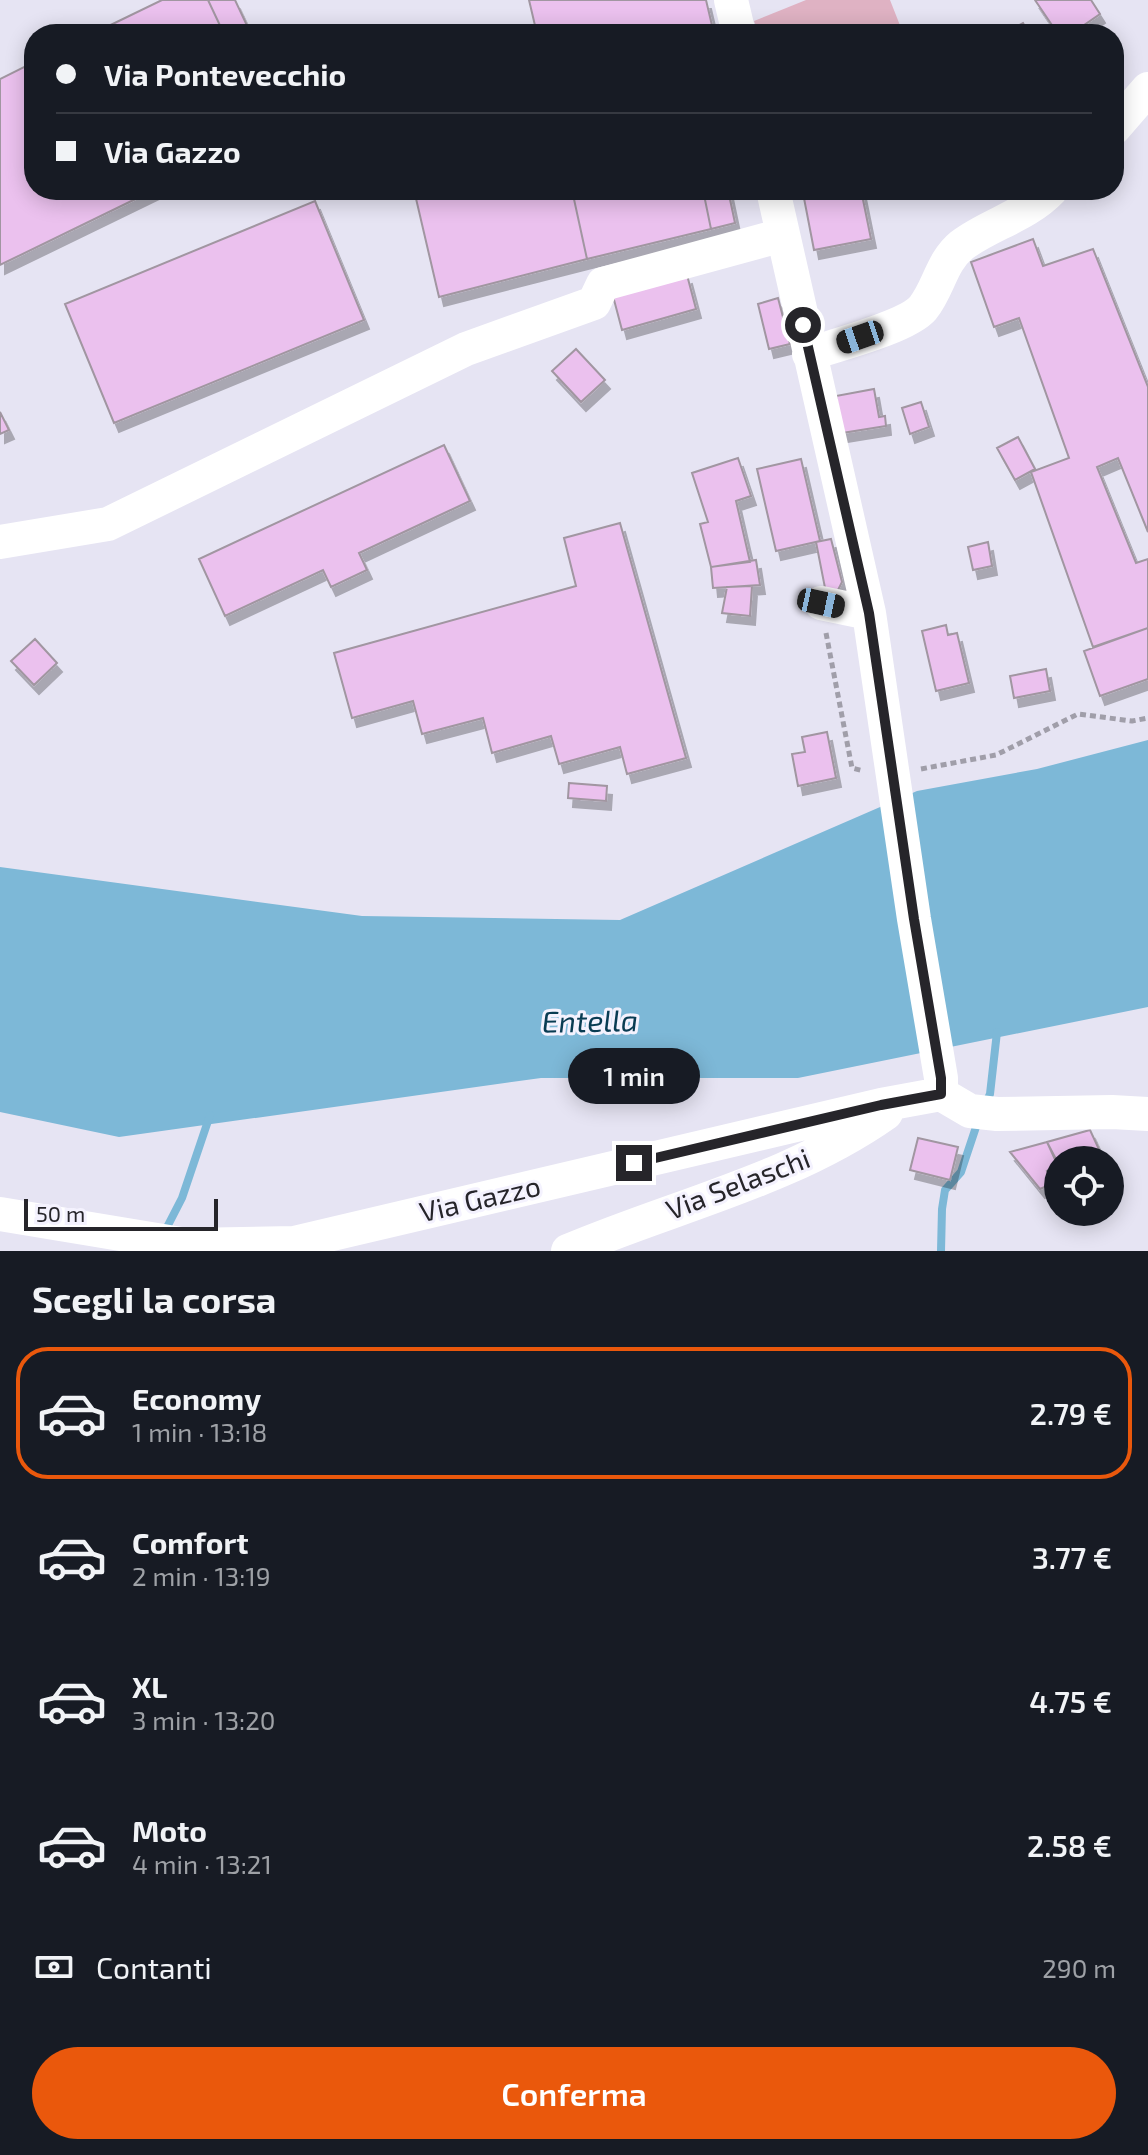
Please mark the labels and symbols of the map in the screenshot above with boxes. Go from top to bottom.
route start [785,307,821,343]
car [833,318,887,356]
car [795,586,847,620]
water label: Entella [542,1001,638,1039]
callout: 1 min [568,1047,700,1103]
street label: Via Selaschi [661,1140,814,1226]
route end [616,1145,652,1181]
street label: Via Gazzo [416,1168,544,1228]
scale bar [24,1195,218,1231]

